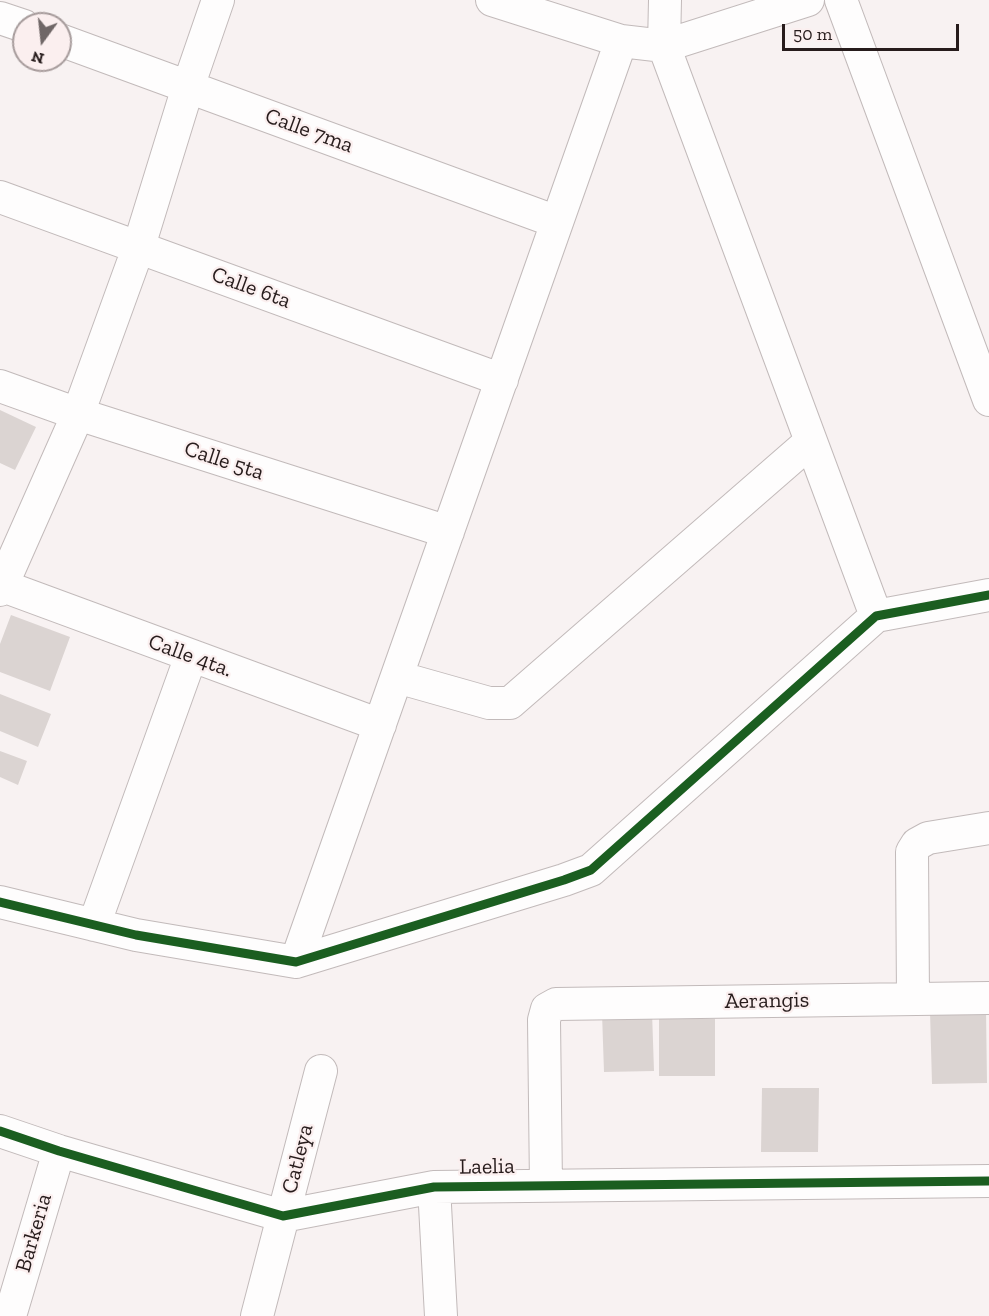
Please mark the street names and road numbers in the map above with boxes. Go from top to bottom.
street label: Calle 7ma [261,103,357,159]
street label: Calle 6ta [208,262,294,314]
street label: Calle 5ta [181,436,267,486]
street label: Calle 4ta. [145,629,235,683]
street label: Aerangis [724,987,810,1015]
street label: Catleya [277,1122,319,1196]
street label: Laelia [459,1153,515,1181]
street label: Barkeria [10,1191,58,1275]

